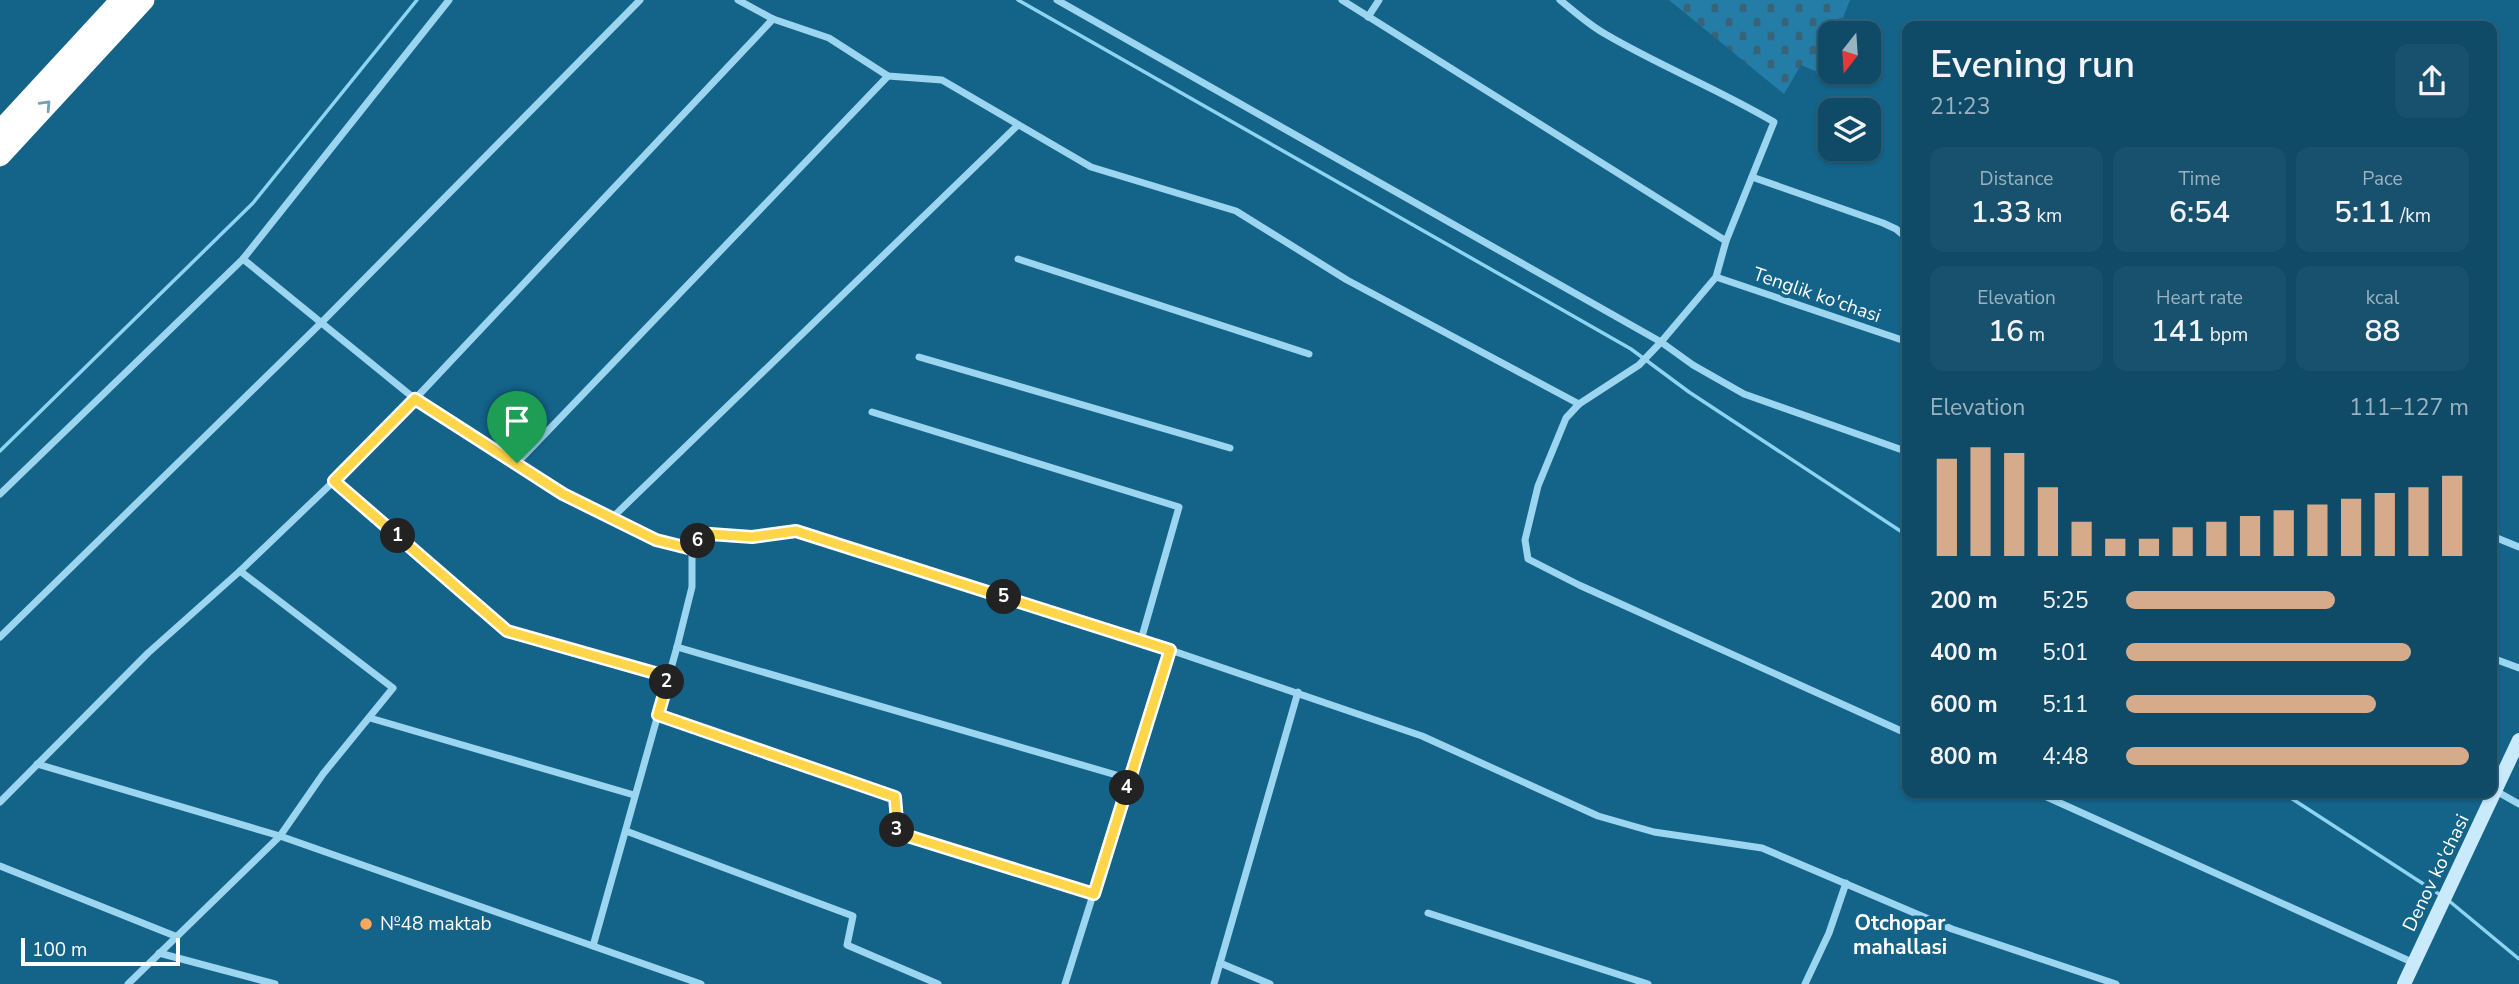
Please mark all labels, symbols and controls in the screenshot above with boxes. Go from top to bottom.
north arrow [1818,21,1881,84]
map controls [1818,21,1881,161]
text: Evening run [1930,39,2135,90]
button: share [2395,44,2469,118]
text: 21:23 [1930,91,1990,122]
button: layers [1818,98,1881,161]
one-way arrow [38,100,51,113]
text: Distance [1980,166,2053,192]
text: Time [2178,166,2221,192]
text: Pace [2362,166,2403,192]
text: 1.33 [1971,192,2032,233]
text: 6:54 [2169,192,2230,233]
text: 5:11 [2334,192,2395,233]
text: km [2032,203,2062,229]
text: /km [2395,203,2431,229]
street label: Tenglik ko'chasi [1750,261,1884,329]
text: Elevation [1977,285,2056,311]
text: Heart rate [2156,285,2243,311]
text: kcal [2366,285,2399,311]
text: 16 [1988,311,2024,352]
text: 141 [2151,311,2205,352]
text: 88 [2365,311,2401,352]
text: m [2024,322,2045,348]
text: bpm [2205,322,2248,348]
pin [487,391,547,463]
text: Elevation [1930,392,2025,423]
text: 111–127 m [2349,392,2469,423]
icon: arrive [498,402,536,440]
pin: 1 [380,518,416,554]
text: 1 [392,522,403,548]
pin: 6 [680,524,716,558]
text: 6 [692,527,703,553]
pin: 5 [986,580,1021,614]
text: 5 [998,583,1009,609]
text: 200 m [1930,585,1998,616]
text: 5:25 [2042,585,2089,616]
text: 400 m [1930,637,1998,668]
text: 5:01 [2042,637,2089,668]
pin: 2 [650,664,684,700]
text: 2 [661,668,672,694]
text: 600 m [1930,689,1998,720]
text: 5:11 [2042,689,2089,720]
text: 800 m [1930,741,1998,772]
text: 4:48 [2042,741,2089,772]
pin: 4 [1110,770,1144,806]
text: 4 [1121,774,1132,800]
street label: Denov ko'chasi [2396,810,2476,936]
pin: 3 [880,812,914,848]
text: 3 [891,816,902,842]
district label: Otchopar mahallasi [1853,909,1947,961]
place label: №48 maktab [380,911,492,937]
marker: №48 maktab [358,916,374,932]
scale bar [21,935,180,967]
text: 100 m [32,937,87,963]

